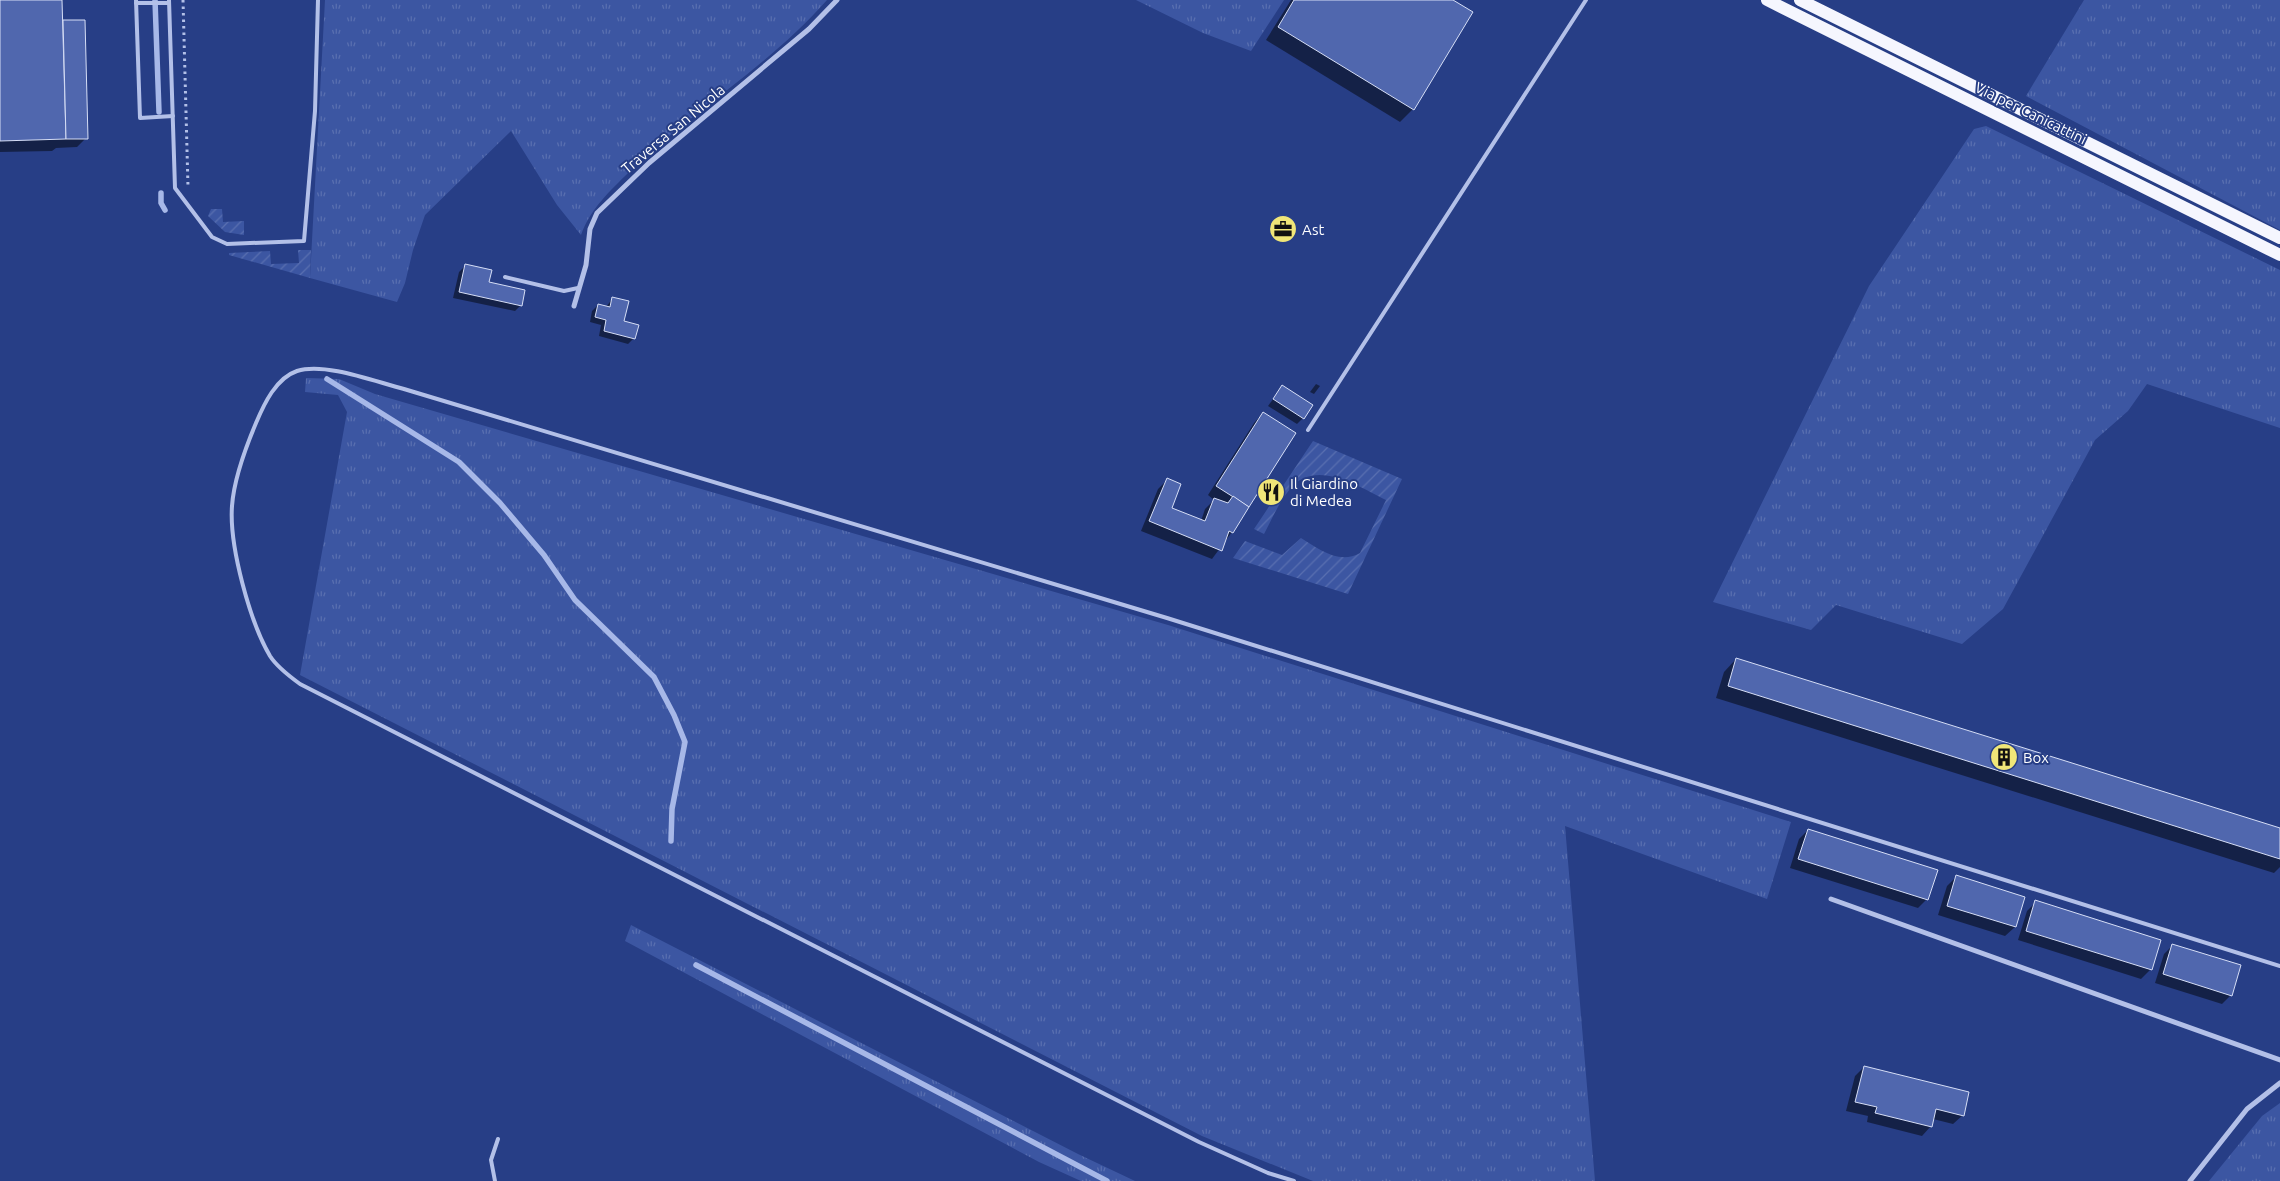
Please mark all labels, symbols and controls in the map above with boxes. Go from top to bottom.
street label: Via per Canicattini [1972,79,2090,147]
street label: Traversa San Nicola [618,81,728,177]
office icon: Ast [1268,214,1298,244]
place label: Ast [1302,221,1324,238]
place label: Il Giardino di Medea [1290,475,1358,509]
restaurant icon: Il Giardino di Medea [1256,477,1286,507]
building icon: Box [1989,742,2019,772]
place label: Box [2023,749,2049,766]

